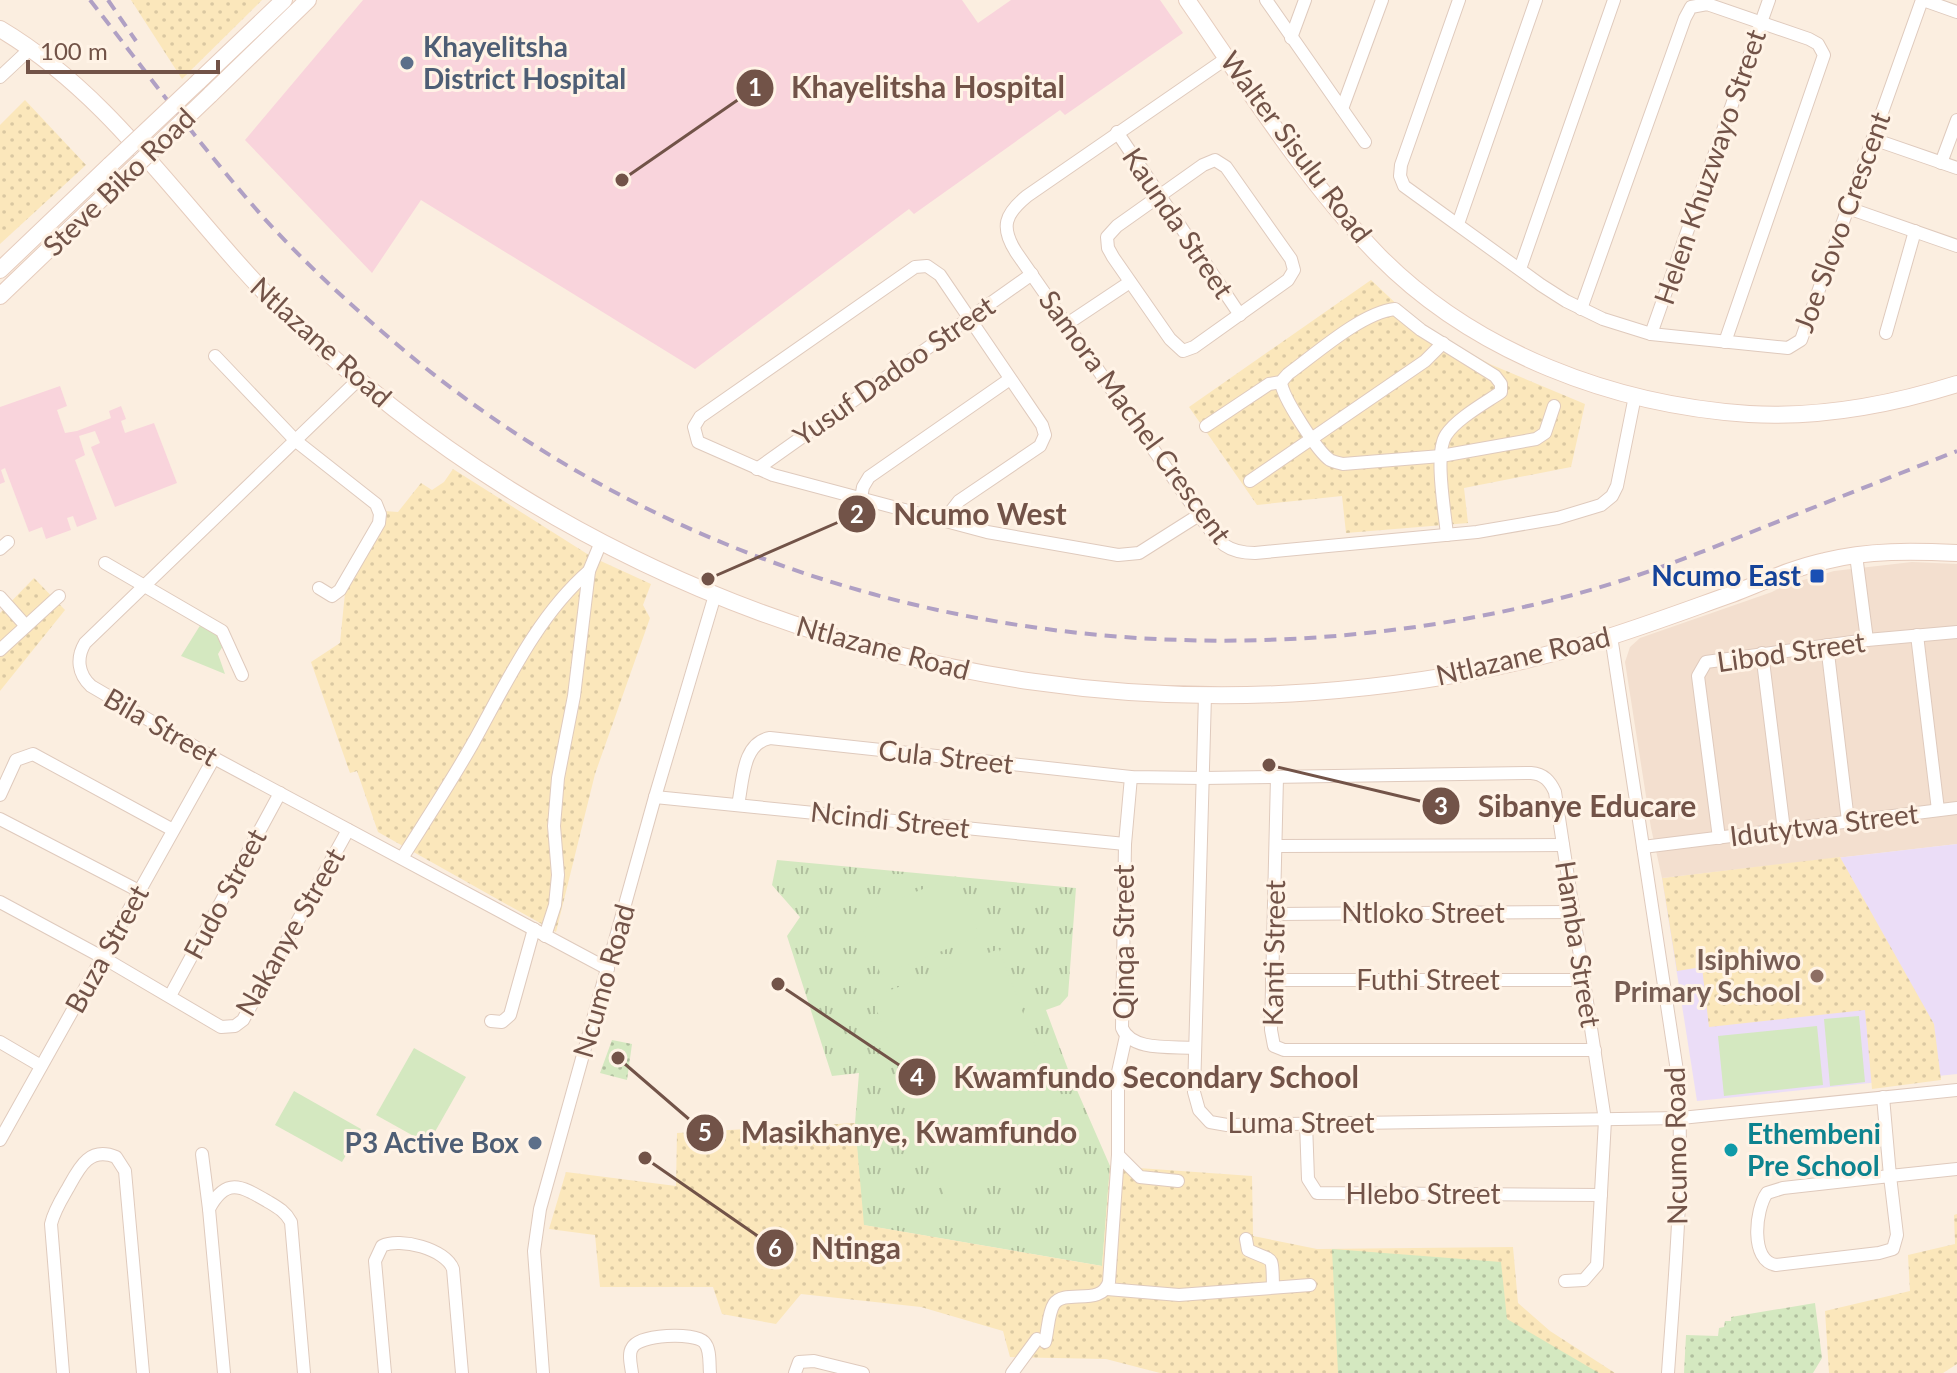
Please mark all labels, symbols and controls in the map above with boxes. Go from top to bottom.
scale bar [28,24,218,74]
street label: Helen Khuzwayo Street [1646,25,1772,309]
place label: Khayelitsha District Hospital [423,29,626,95]
text: 100 m [40,36,108,65]
street label: Walter Sisulu Road [1214,44,1380,249]
marker: Khayelitsha District Hospital [398,54,416,72]
callout: Khayelitsha Hospital [735,61,1081,115]
text: Khayelitsha Hospital [791,68,1065,104]
text: 1 [748,72,762,101]
street label: Steve Biko Road [35,100,201,262]
street label: Joe Slovo Crescent [1785,107,1897,336]
street label: Kaunda Street [1116,141,1242,304]
street label: Ntlazane Road [244,269,399,413]
street label: Samora Machel Crescent [1033,283,1239,550]
street label: Yusuf Dadoo Street [786,288,1001,452]
callout: Ncumo West [837,487,1083,541]
text: Ncumo West [893,495,1067,531]
text: 2 [850,499,864,528]
place label: Ncumo East [1651,558,1802,592]
marker: Ncumo East [1808,567,1826,585]
street label: Ntlazane Road [793,608,974,686]
street label: Ntlazane Road [1432,618,1613,692]
street label: Libod Street [1715,624,1867,678]
street label: Bila Street [98,680,225,772]
street label: Cula Street [877,732,1015,780]
callout: Sibanye Educare [1421,779,1712,833]
text: Sibanye Educare [1478,787,1696,823]
text: 3 [1434,791,1448,820]
street label: Ncindi Street [809,794,971,844]
street label: Idutytwa Street [1728,796,1920,852]
street label: Fudo Street [176,822,273,965]
street label: Nakanye Street [227,842,351,1021]
street label: Hamba Street [1549,858,1609,1030]
street label: Qinqa Street [1106,865,1140,1019]
street label: Buza Street [57,879,155,1018]
street label: Kanti Street [1255,880,1291,1026]
street label: Ntloko Street [1341,895,1505,929]
street label: Ncumo Road [565,900,641,1061]
place label: Isiphiwo Primary School [1614,942,1801,1008]
street label: Futhi Street [1356,962,1500,996]
marker: Isiphiwo Primary School [1808,967,1826,985]
callout: Kwamfundo Secondary School [897,1050,1376,1104]
text: Kwamfundo Secondary School [953,1058,1359,1094]
text: 4 [910,1062,924,1091]
street label: Ncumo Road [1657,1067,1693,1225]
street label: Luma Street [1227,1105,1375,1139]
callout: Masikhanye, Kwamfundo [685,1106,1093,1160]
text: Masikhanye, Kwamfundo [741,1113,1077,1149]
place label: Ethembeni Pre School [1747,1116,1881,1182]
text: 5 [698,1117,712,1146]
place label: P3 Active Box [345,1125,519,1159]
marker: P3 Active Box [526,1134,544,1152]
marker: Ethembeni Pre School [1722,1141,1740,1159]
street label: Hlebo Street [1345,1176,1501,1210]
callout: Ntinga [755,1221,917,1275]
text: Ntinga [811,1229,901,1265]
text: 6 [768,1233,782,1262]

